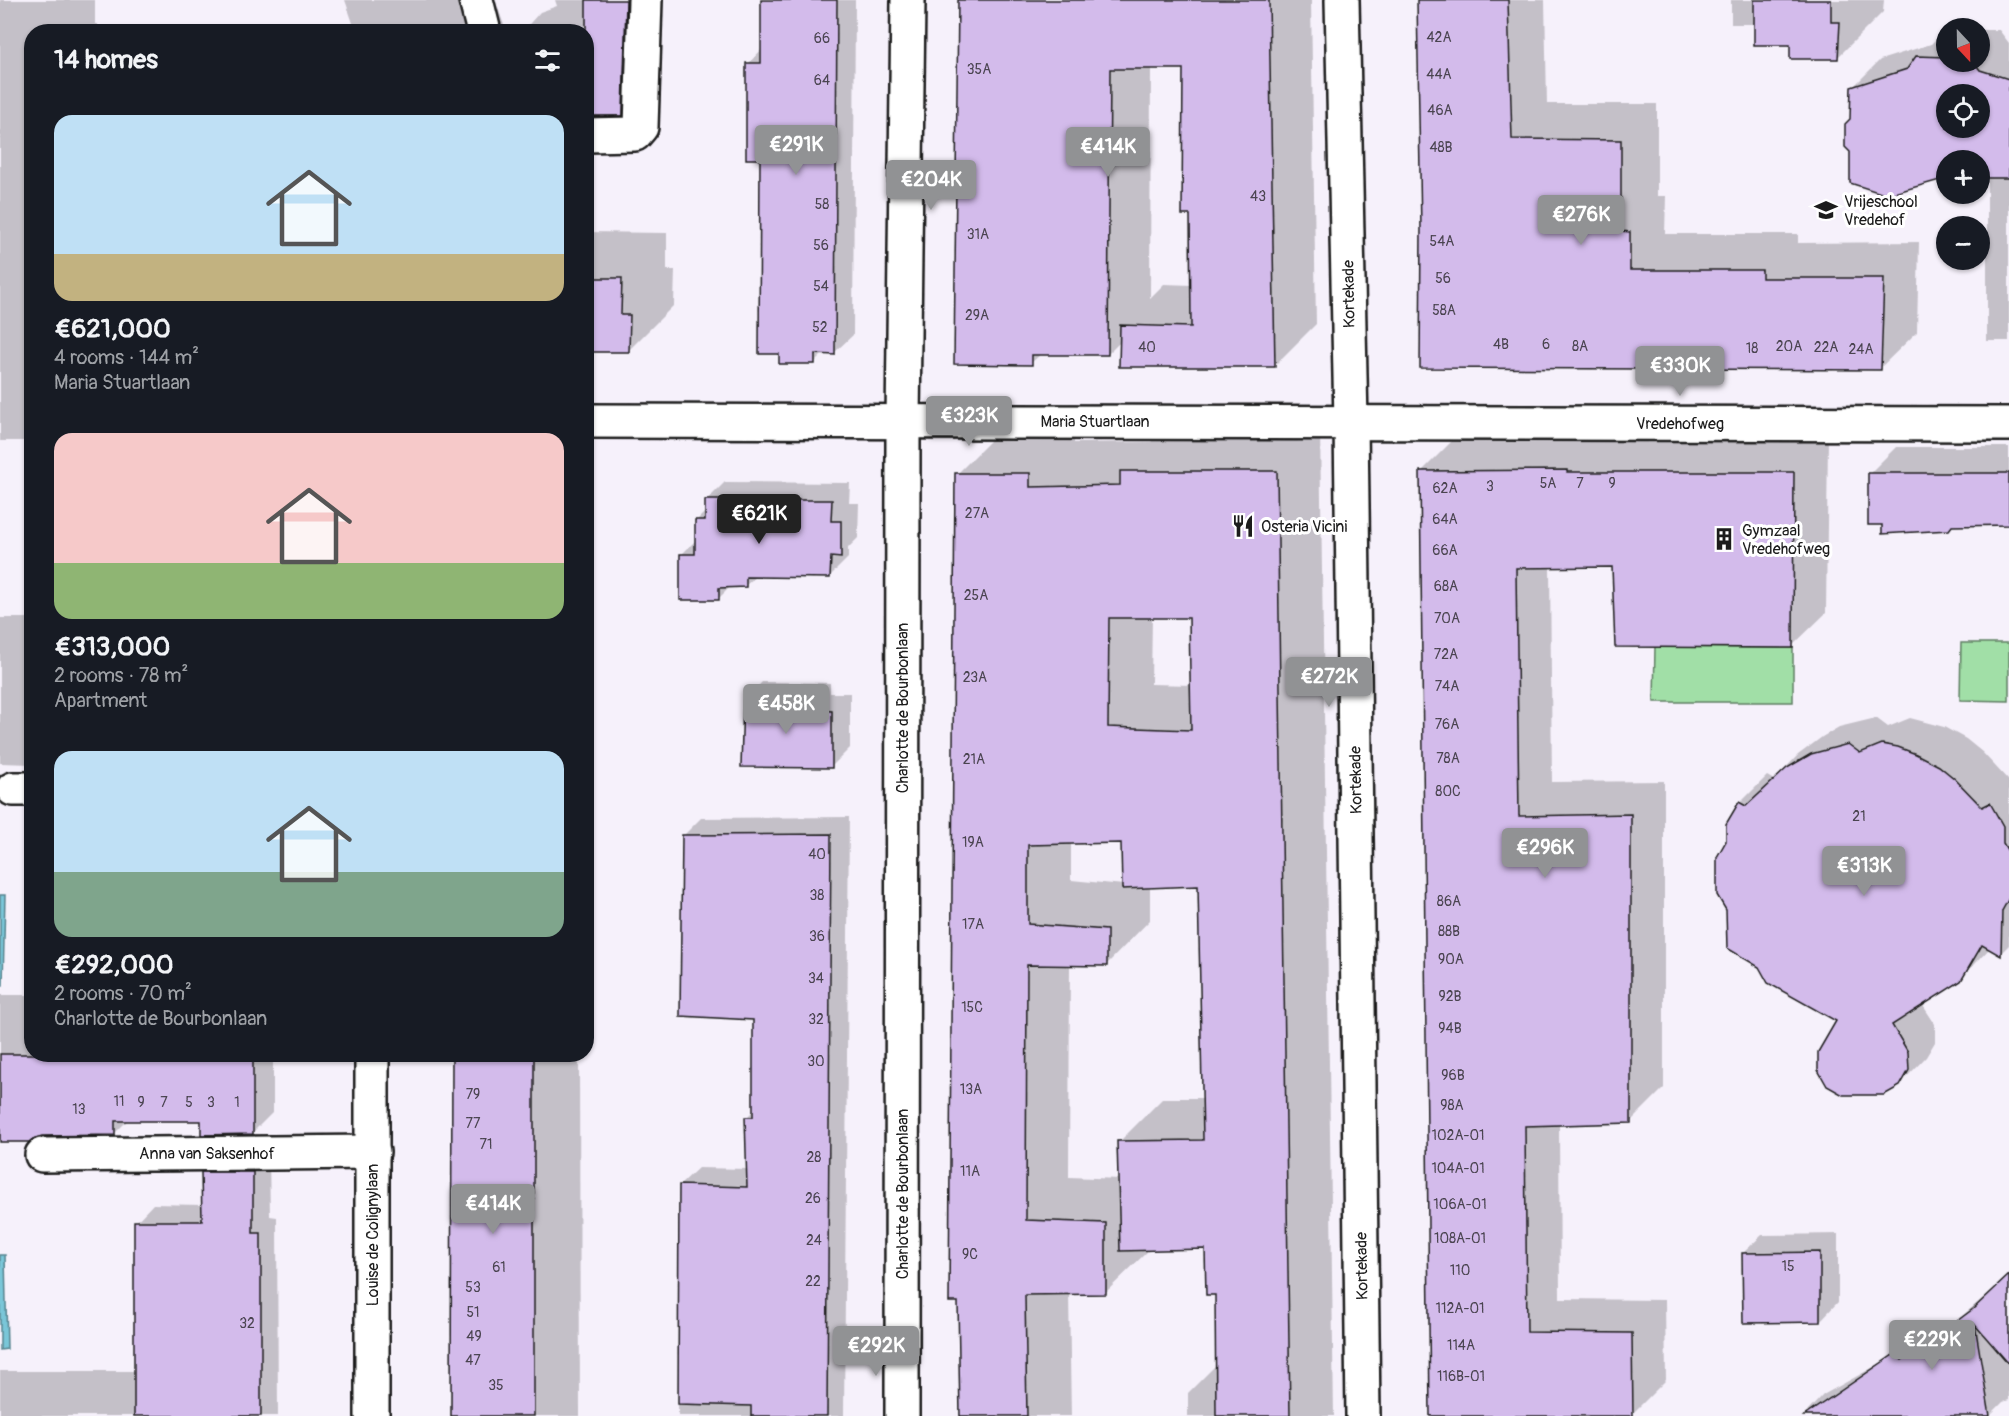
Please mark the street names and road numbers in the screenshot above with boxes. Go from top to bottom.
street label: Kortekade [1338,260,1360,328]
street label: Maria Stuartlaan [1040,412,1150,432]
street label: Vredehofweg [1636,414,1724,434]
street label: Charlotte de Bourbonlaan [893,623,913,793]
street label: Kortekade [1345,746,1367,814]
street label: Charlotte de Bourbonlaan [893,1109,913,1279]
street label: Anna van Saksenhof [139,1144,275,1164]
street label: Louise de Colignylaan [363,1164,383,1306]
street label: Kortekade [1351,1232,1373,1300]

